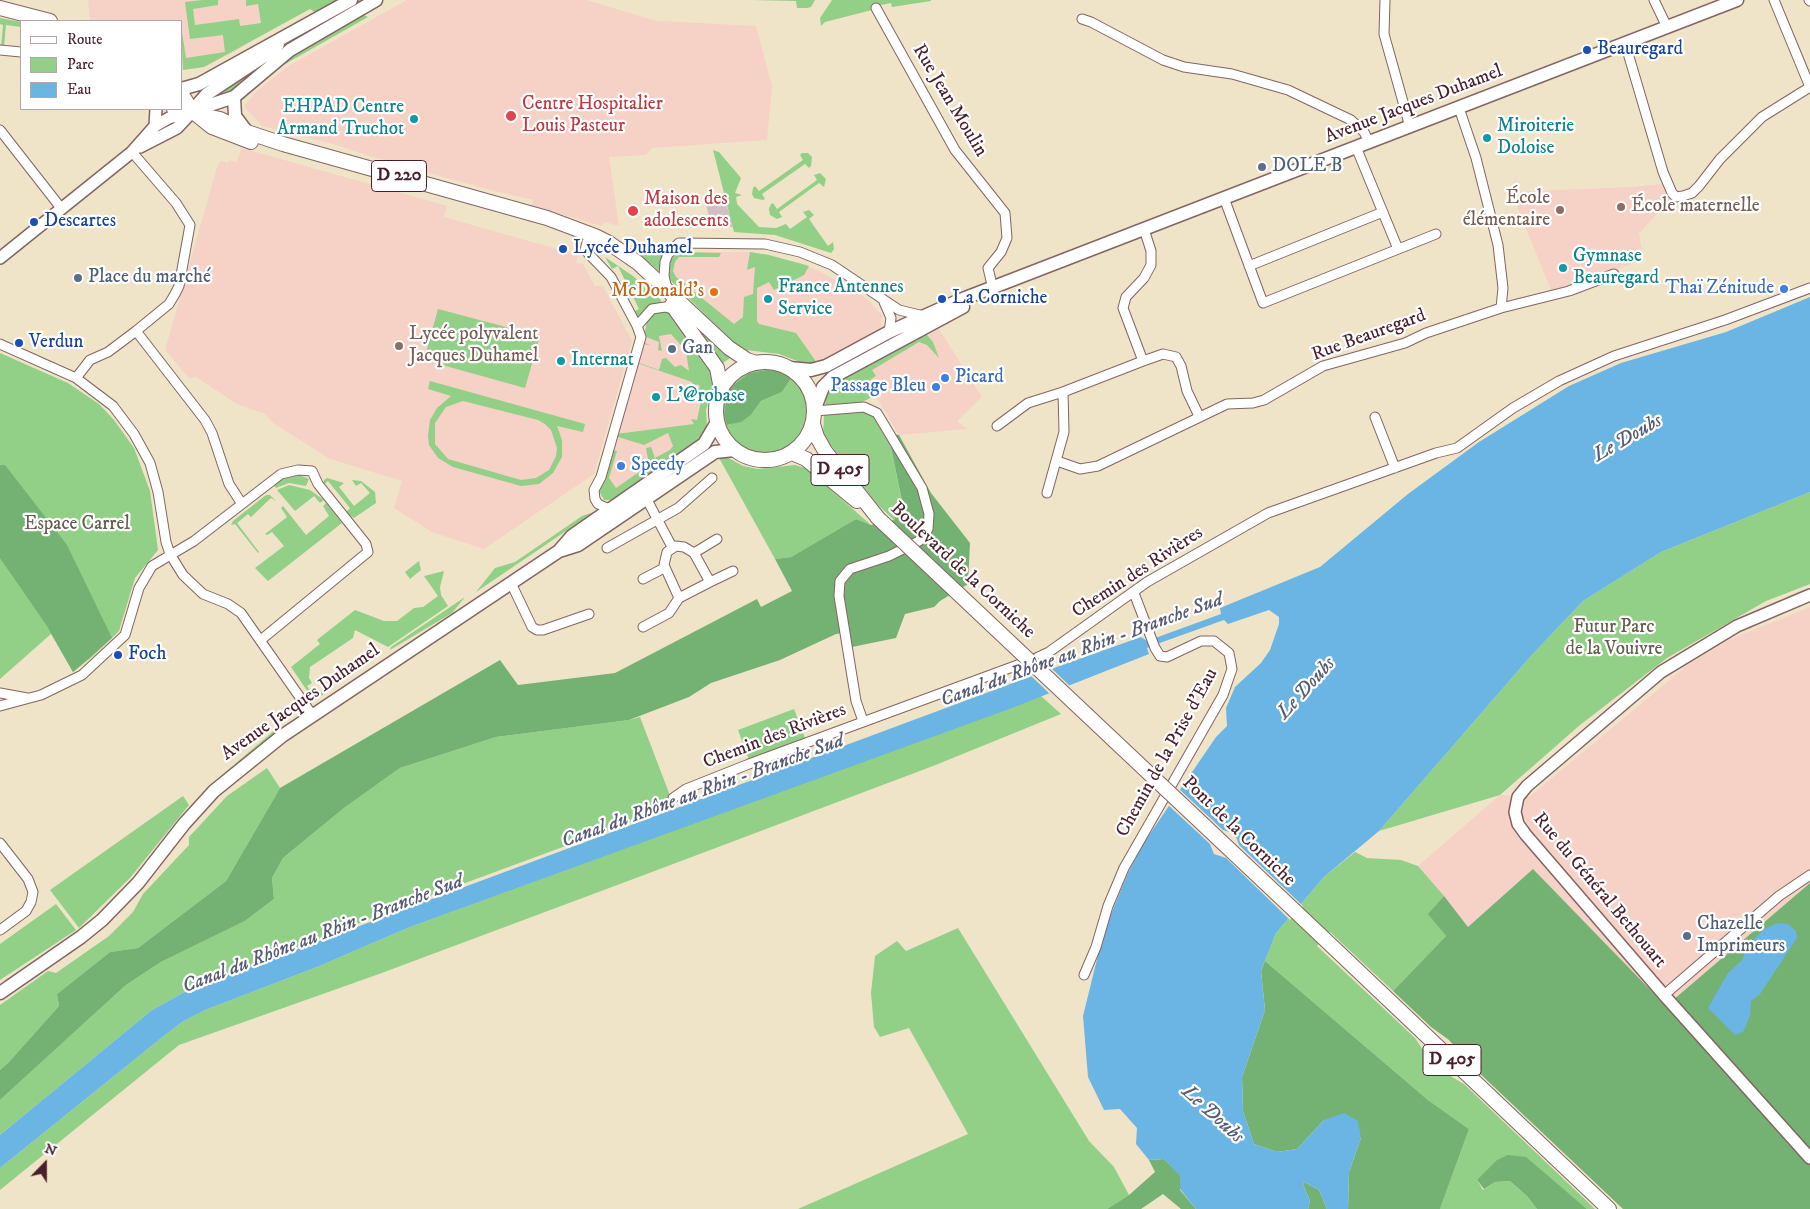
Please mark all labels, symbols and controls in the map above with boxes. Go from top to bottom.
legend [20,20,182,110]
text: Route [67,30,102,49]
place label: Beauregard [1597,39,1683,61]
street label: Rue Jean Moulin [907,41,991,161]
marker: Beauregard [1581,44,1593,56]
text: Parc [67,55,94,74]
street label: Avenue Jacques Duhamel [1322,61,1506,149]
text: Eau [67,80,91,99]
place label: Centre Hospitalier Louis Pasteur [522,94,663,138]
place label: EHPAD Centre Armand Truchot [277,97,404,141]
marker: Centre Hospitalier Louis Pasteur [504,109,518,123]
marker: EHPAD Centre Armand Truchot [408,113,420,125]
place label: Miroiterie Doloise [1497,116,1574,160]
marker: Miroiterie Doloise [1481,132,1493,144]
place label: DOLE B [1272,156,1343,178]
road number: D 220 [372,160,426,192]
marker: DOLE B [1256,161,1268,173]
place label: École élémentaire [1463,188,1550,232]
place label: Maison des adolescents [644,189,729,233]
place label: École maternelle [1631,196,1760,218]
marker: École maternelle [1615,201,1627,213]
marker: Maison des adolescents [626,204,640,218]
marker: École élémentaire [1554,204,1566,216]
place label: Descartes [44,211,116,233]
marker: Descartes [28,216,40,228]
place label: Lycée Duhamel [573,238,693,260]
marker: Lycée Duhamel [557,243,569,255]
place label: Gymnase Beauregard [1573,246,1659,290]
marker: Gymnase Beauregard [1557,262,1569,274]
place label: Place du marché [88,267,211,289]
marker: Place du marché [72,272,84,284]
place label: France Antennes Service [778,277,904,321]
place label: Thaï Zénitude [1665,278,1774,300]
place label: McDonald's [611,281,704,303]
marker: Thaï Zénitude [1778,283,1790,295]
marker: McDonald's [708,286,720,298]
place label: La Corniche [952,288,1047,310]
marker: France Antennes Service [762,293,774,305]
marker: La Corniche [936,293,948,305]
street label: Rue Beauregard [1309,305,1429,367]
place label: Lycée polyvalent Jacques Duhamel [409,324,538,368]
place label: Verdun [29,332,83,354]
marker: Verdun [13,337,25,349]
place label: Gan [682,338,713,360]
marker: Lycée polyvalent Jacques Duhamel [393,340,405,352]
marker: Gan [666,343,678,355]
place label: Internat [571,350,634,372]
marker: Internat [555,355,567,367]
place label: Picard [955,367,1004,389]
marker: Picard [939,372,951,384]
place label: Passage Bleu [830,376,926,398]
marker: Passage Bleu [930,381,942,393]
place label: L'@robase [666,386,745,408]
marker: L'@robase [650,391,662,403]
water label: Le Doubs [1589,410,1667,468]
road number: D 405 [811,454,869,486]
place label: Speedy [631,455,685,477]
marker: Speedy [615,460,627,472]
street label: Boulevard de la Corniche [885,498,1039,644]
park label: Espace Carrel [24,514,130,536]
street label: Chemin des Rivières [1068,522,1208,624]
water label: Canal du Rhône au Rhin - Branche Sud [938,589,1226,713]
park label: Futur Parc de la Vouivre [1566,617,1662,661]
street label: Avenue Jacques Duhamel [217,640,385,766]
place label: Foch [128,644,166,666]
marker: Foch [112,649,124,661]
water label: Le Doubs [1273,653,1341,725]
street label: Chemin de la Prise d'Eau [1112,665,1224,841]
street label: Chemin des Rivières [700,699,850,775]
water label: Canal du Rhône au Rhin - Branche Sud [559,730,847,854]
street label: Pont de la Corniche [1177,772,1299,892]
street label: Rue du Général Bethouart [1527,809,1671,973]
water label: Canal du Rhône au Rhin - Branche Sud [179,870,467,1000]
place label: Chazelle Imprimeurs [1697,914,1785,958]
marker: Chazelle Imprimeurs [1681,930,1693,942]
road number: D 405 [1423,1044,1481,1076]
water label: Le Doubs [1176,1081,1248,1149]
north arrow [20,1139,70,1189]
text: N [42,1140,59,1161]

